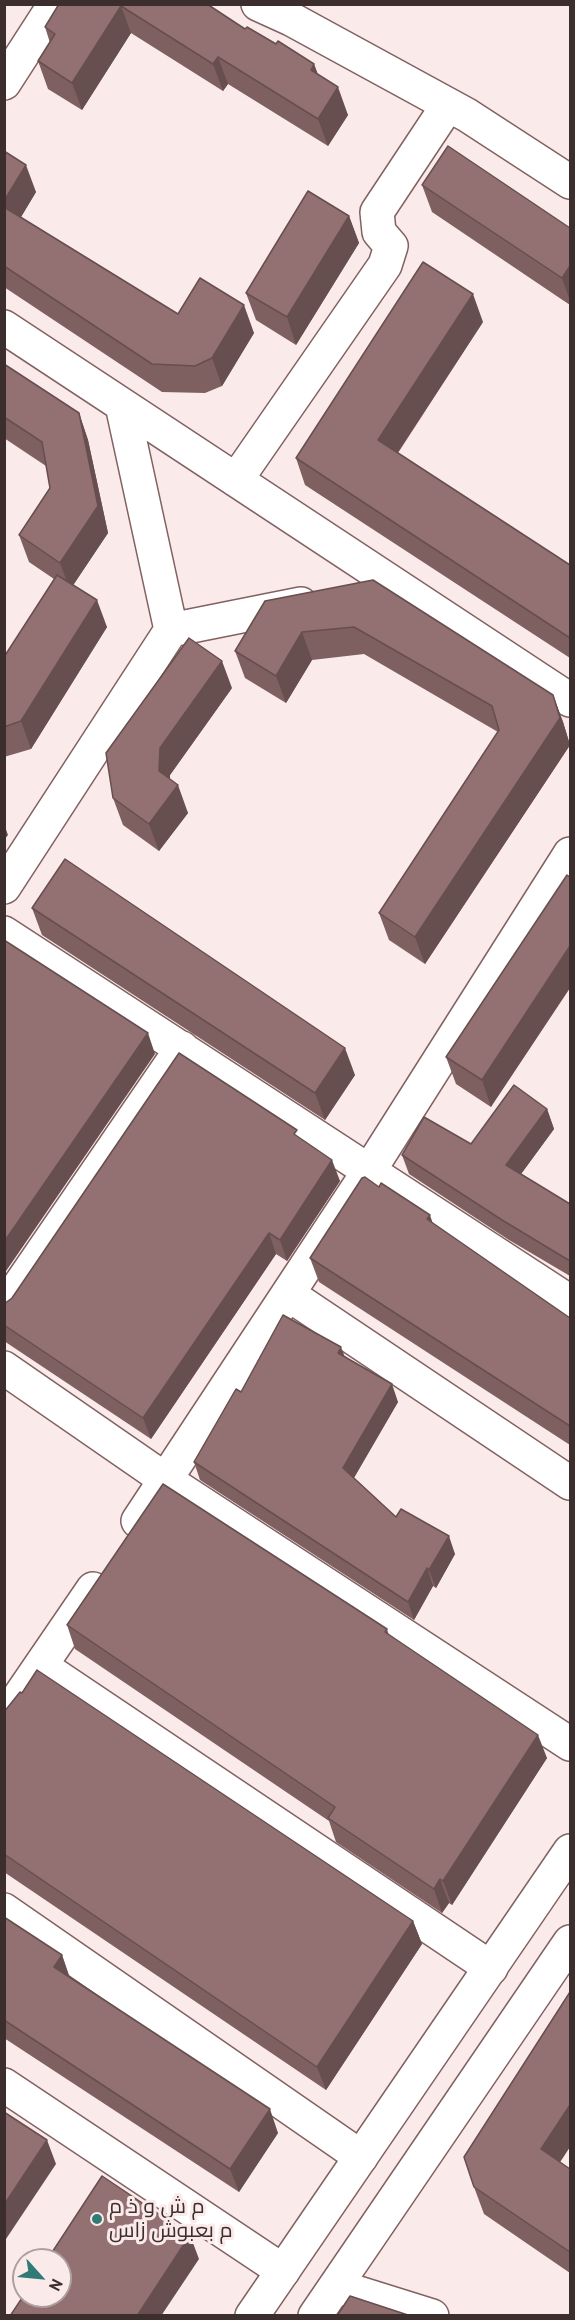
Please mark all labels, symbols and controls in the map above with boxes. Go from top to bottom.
place label: م ش و ذ م م بعبوش زاس [109,2194,233,2244]
marker: م ش و ذ م م بعبوش زاس [90,2212,104,2226]
north arrow [12,2248,72,2308]
text: N [45,2276,68,2294]

